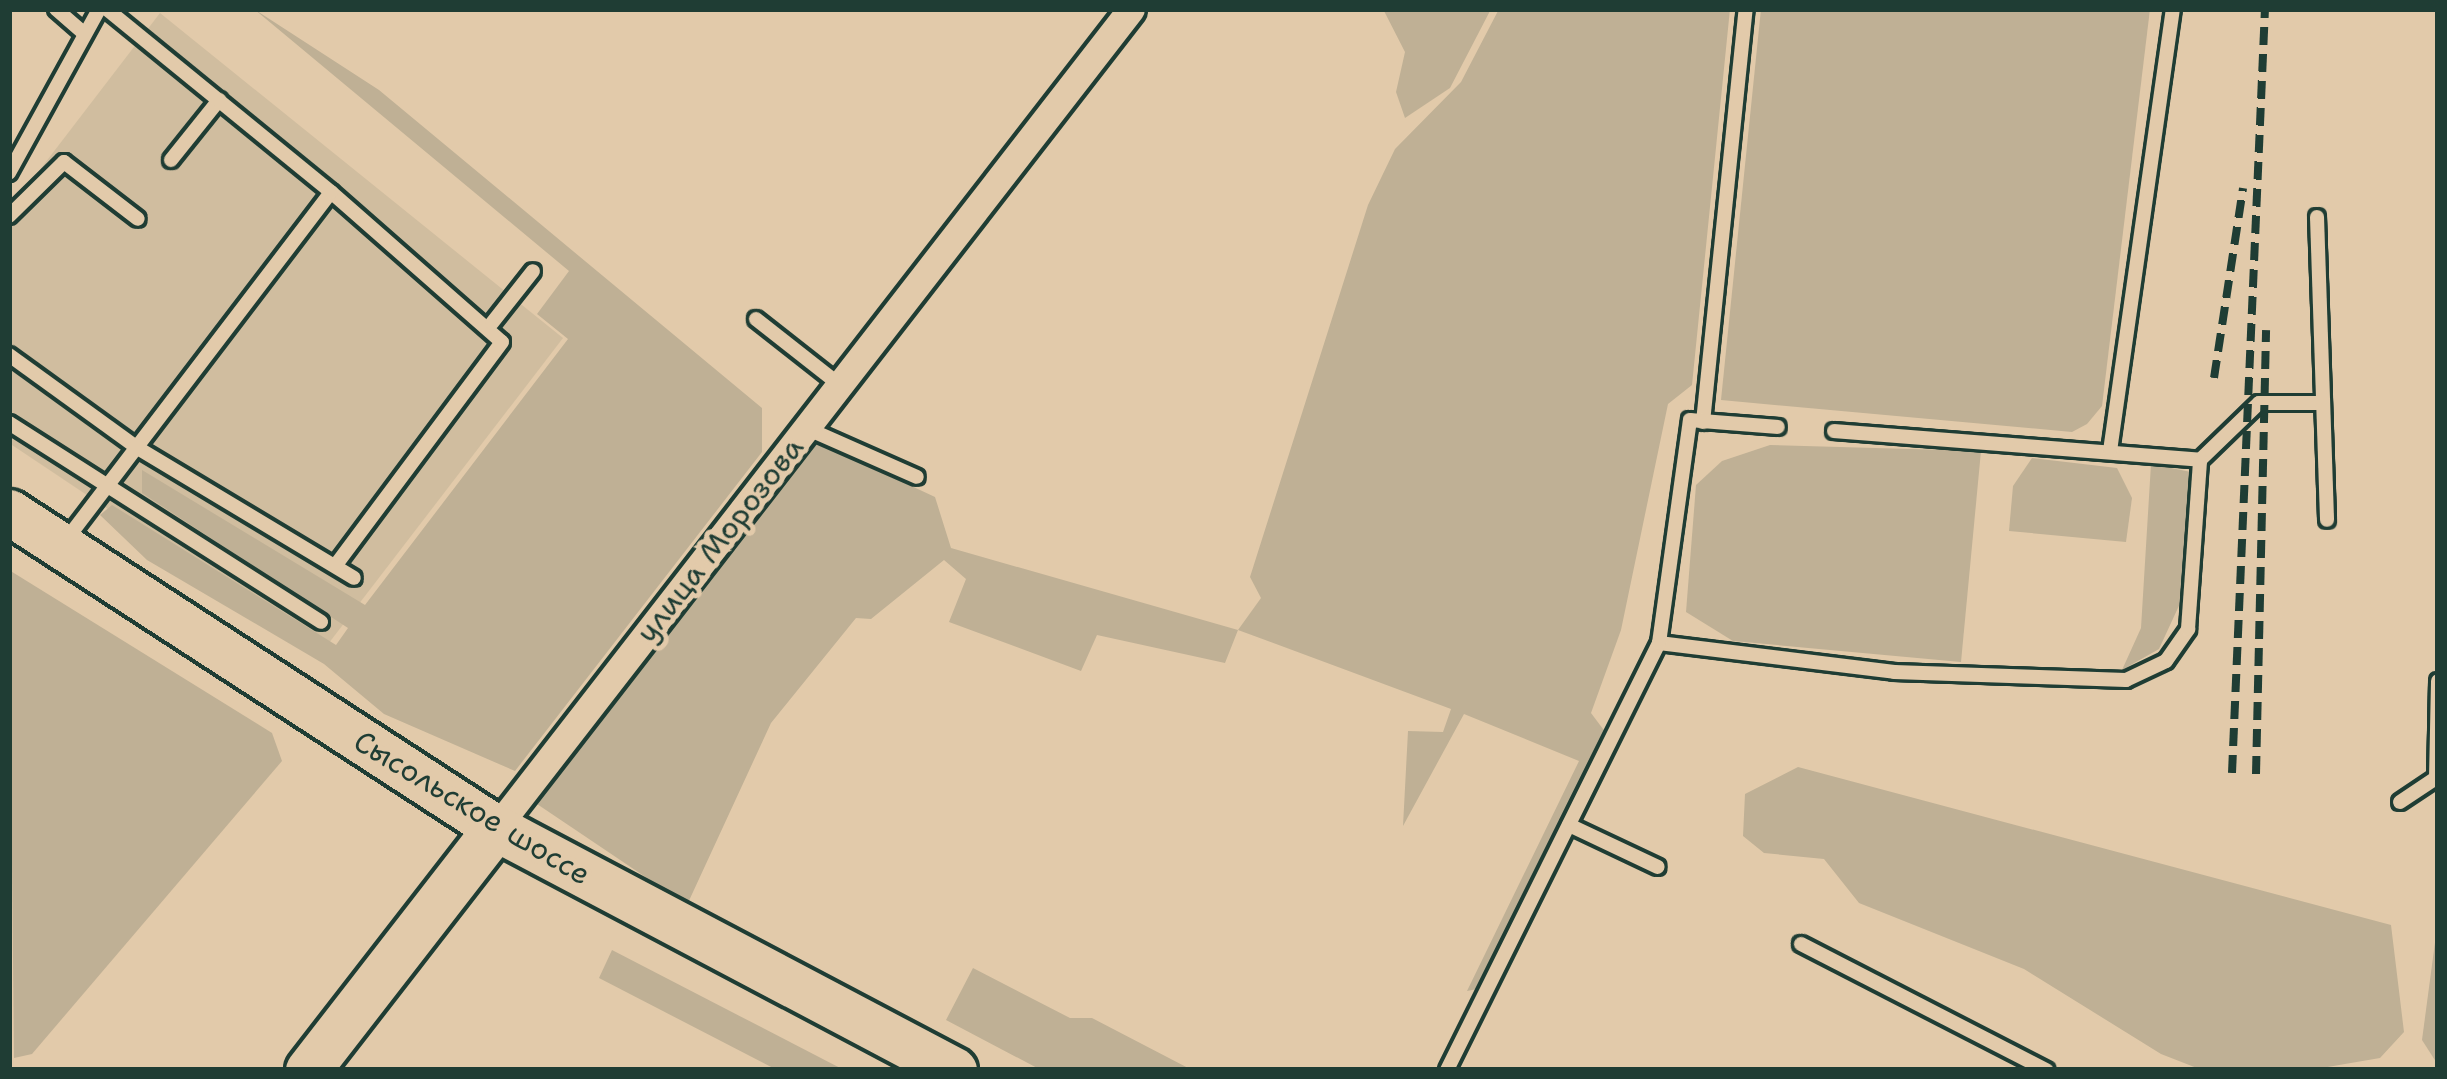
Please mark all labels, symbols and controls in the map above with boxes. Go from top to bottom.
street label: улица Морозова [629,430,811,650]
street label: Сысольское шоссе [347,723,597,893]

